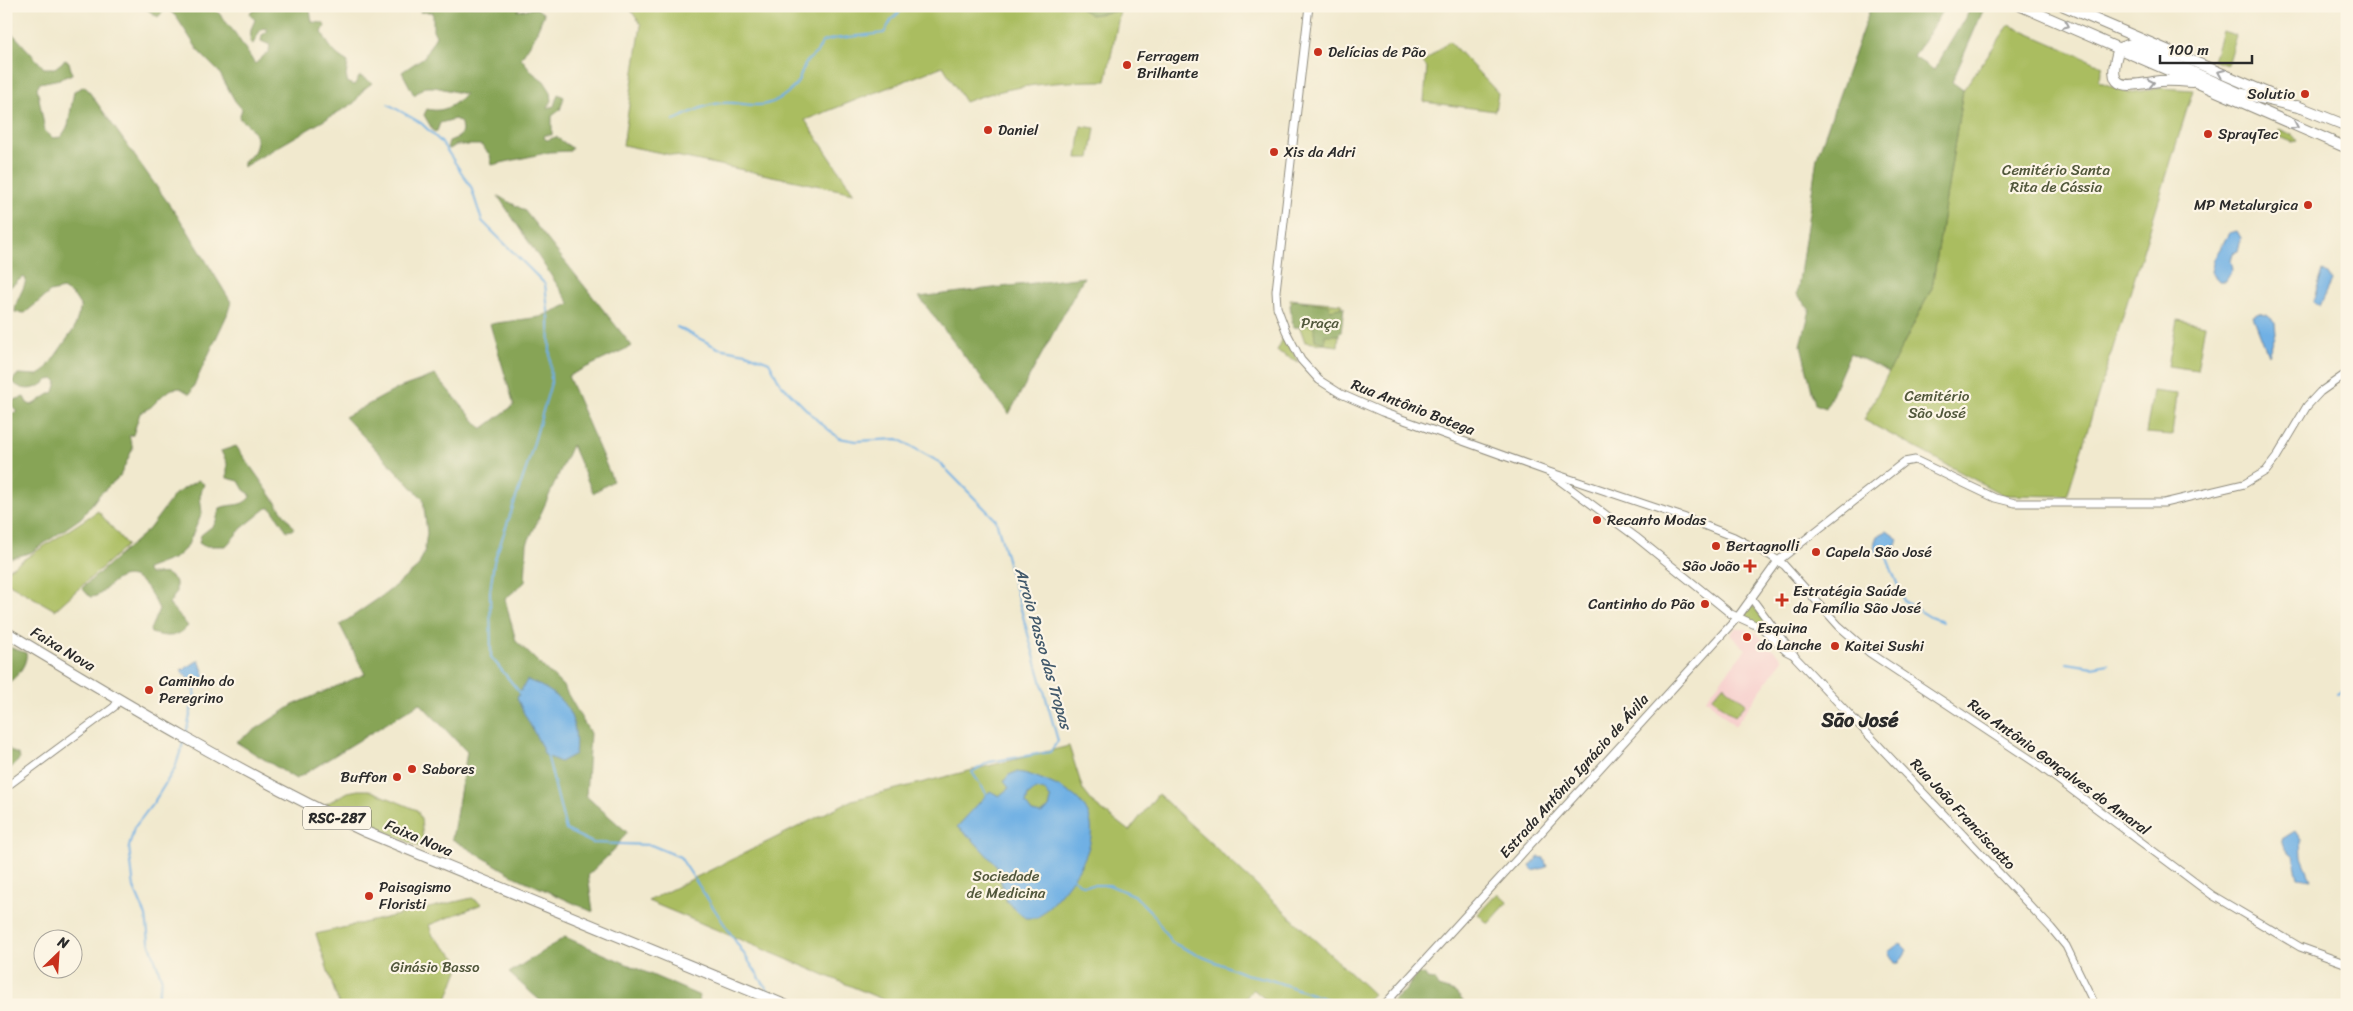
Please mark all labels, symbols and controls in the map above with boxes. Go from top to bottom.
one-way arrow [2061,19,2070,30]
scale bar [2160,32,2253,64]
text: 100 m [2168,37,2209,63]
place label: Delícias de Pão [1328,39,1426,65]
place label: Ferragem Brilhante [1137,43,1200,86]
marker: Delícias de Pão [1312,46,1324,58]
marker: Ferragem Brilhante [1121,59,1133,71]
one-way arrow [2217,69,2226,80]
one-way arrow [2146,78,2155,89]
place label: Solutio [2247,81,2295,107]
marker: Solutio [2299,88,2311,100]
place label: Daniel [998,117,1039,143]
one-way arrow [2290,119,2299,130]
place label: SprayTec [2218,121,2279,147]
marker: Daniel [982,124,994,136]
marker: SprayTec [2202,128,2214,140]
place label: Xis da Adri [1283,139,1356,165]
marker: Xis da Adri [1268,146,1280,158]
park label: Cemitério Santa Rita de Cássia [2002,157,2110,200]
place label: MP Metalurgica [2194,192,2298,218]
marker: MP Metalurgica [2302,199,2314,211]
park label: Praça [1301,310,1339,336]
street label: Rua Antônio Botega [1347,371,1479,443]
park label: Cemitério São José [1905,383,1970,426]
place label: Recanto Modas [1607,507,1707,533]
marker: Recanto Modas [1591,514,1603,526]
place label: Bertagnolli [1726,533,1800,559]
place label: Capela São José [1826,539,1932,565]
marker: Bertagnolli [1710,540,1722,552]
marker: Capela São José [1810,546,1822,558]
place label: São João [1682,553,1741,579]
marker: São João [1744,560,1756,572]
water label: Arroio Passo das Tropas [1006,563,1081,735]
place label: Estratégia Saúde da Família São José [1793,578,1921,621]
place label: Cantinho do Pão [1588,591,1695,617]
marker: Estratégia Saúde da Família São José [1775,593,1789,607]
marker: Cantinho do Pão [1699,598,1711,610]
place label: Esquina do Lanche [1757,615,1822,658]
street label: Faixa Nova [26,619,101,679]
marker: Esquina do Lanche [1741,631,1753,643]
place label: Kaitei Sushi [1845,633,1925,659]
marker: Kaitei Sushi [1829,640,1841,652]
place label: Caminho do Peregrino [159,668,235,711]
marker: Caminho do Peregrino [143,684,155,696]
street label: Estrada Antônio Ignácio de Ávila [1493,687,1656,864]
street label: Rua Antônio Gonçalves do Amaral [1962,692,2156,843]
district label: São José [1821,703,1899,738]
street label: Rua João Franciscatto [1904,752,2022,876]
place label: Sabores [422,756,475,782]
marker: Sabores [406,763,418,775]
place label: Buffon [340,764,387,790]
marker: Buffon [391,771,403,783]
road number: RSC-287 [303,806,371,830]
street label: Faixa Nova [381,812,457,864]
park label: Sociedade de Medicina [967,863,1046,906]
place label: Paisagismo Floristi [379,874,452,917]
marker: Paisagismo Floristi [363,890,375,902]
north arrow [32,928,82,978]
text: N [53,929,73,956]
park label: Ginásio Basso [390,954,480,980]

